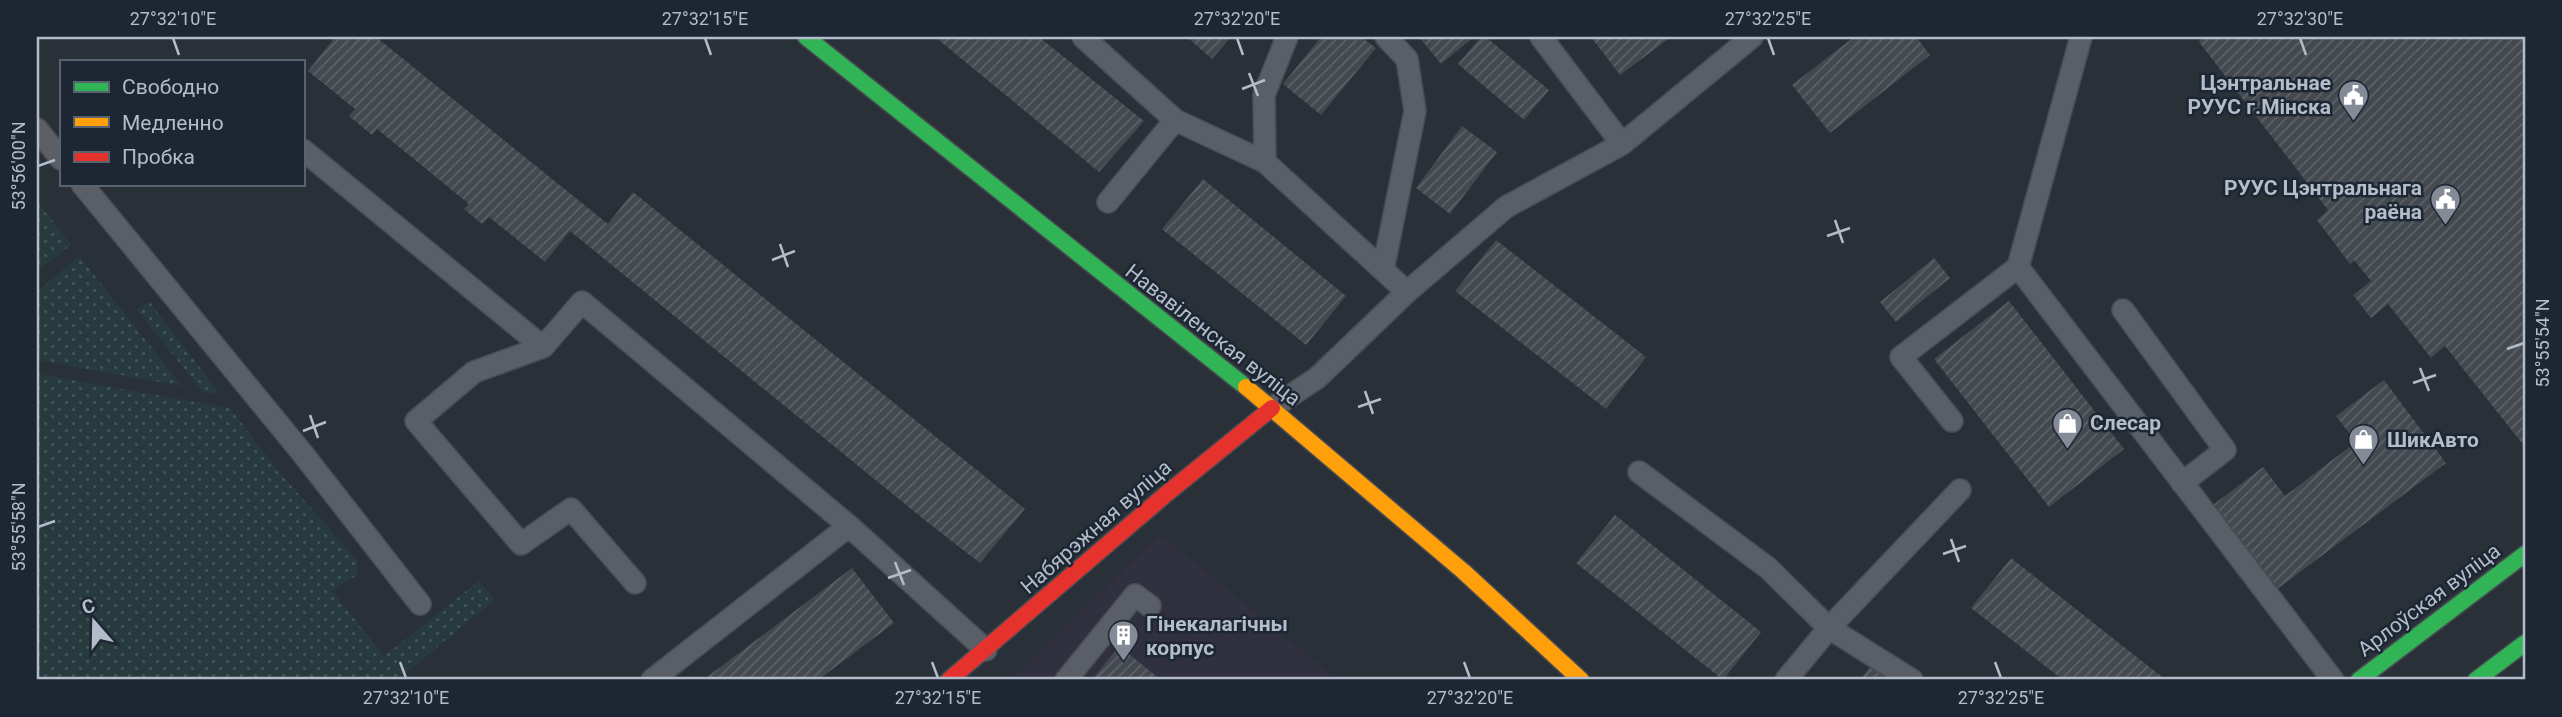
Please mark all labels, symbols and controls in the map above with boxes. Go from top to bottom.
text: 27°32'10"E [130,8,216,29]
text: 27°32'15"E [662,8,748,29]
text: 27°32'20"E [1194,8,1280,29]
text: 27°32'25"E [1725,8,1811,29]
text: 27°32'30"E [2257,8,2343,29]
legend [60,60,304,186]
place label: Цэнтральнае РУУС г.Мінска [2188,71,2331,119]
text: Свободно [122,75,219,99]
public building icon: Цэнтральнае РУУС г.Мінска [2337,78,2371,122]
text: Медленно [122,111,224,135]
text: 53°56'00"N [8,121,29,211]
text: Пробка [122,145,195,169]
place label: РУУС Цэнтральнага раёна [2224,176,2422,224]
public building icon: РУУС Цэнтральнага раёна [2428,183,2462,227]
street label: Нававіленская вуліца [1121,259,1305,411]
text: 53°55'54"N [2532,298,2553,388]
shop icon: Слесар [2050,406,2084,450]
place label: Слесар [2090,411,2161,435]
shop icon: ШикАвто [2347,423,2381,467]
place label: ШикАвто [2387,428,2479,452]
street label: Набярэжная вуліца [1016,455,1176,599]
text: 53°55'58"N [8,482,29,572]
street label: Арлоўская вуліца [2353,539,2505,661]
north arrow [60,588,130,658]
text: С [79,594,98,619]
place label: Гінекалагічны корпус [1146,612,1288,660]
building icon: Гінекалагічны корпус [1106,619,1140,663]
text: 27°32'10"E [363,687,449,708]
text: 27°32'15"E [895,687,981,708]
text: 27°32'20"E [1427,687,1513,708]
text: 27°32'25"E [1958,687,2044,708]

